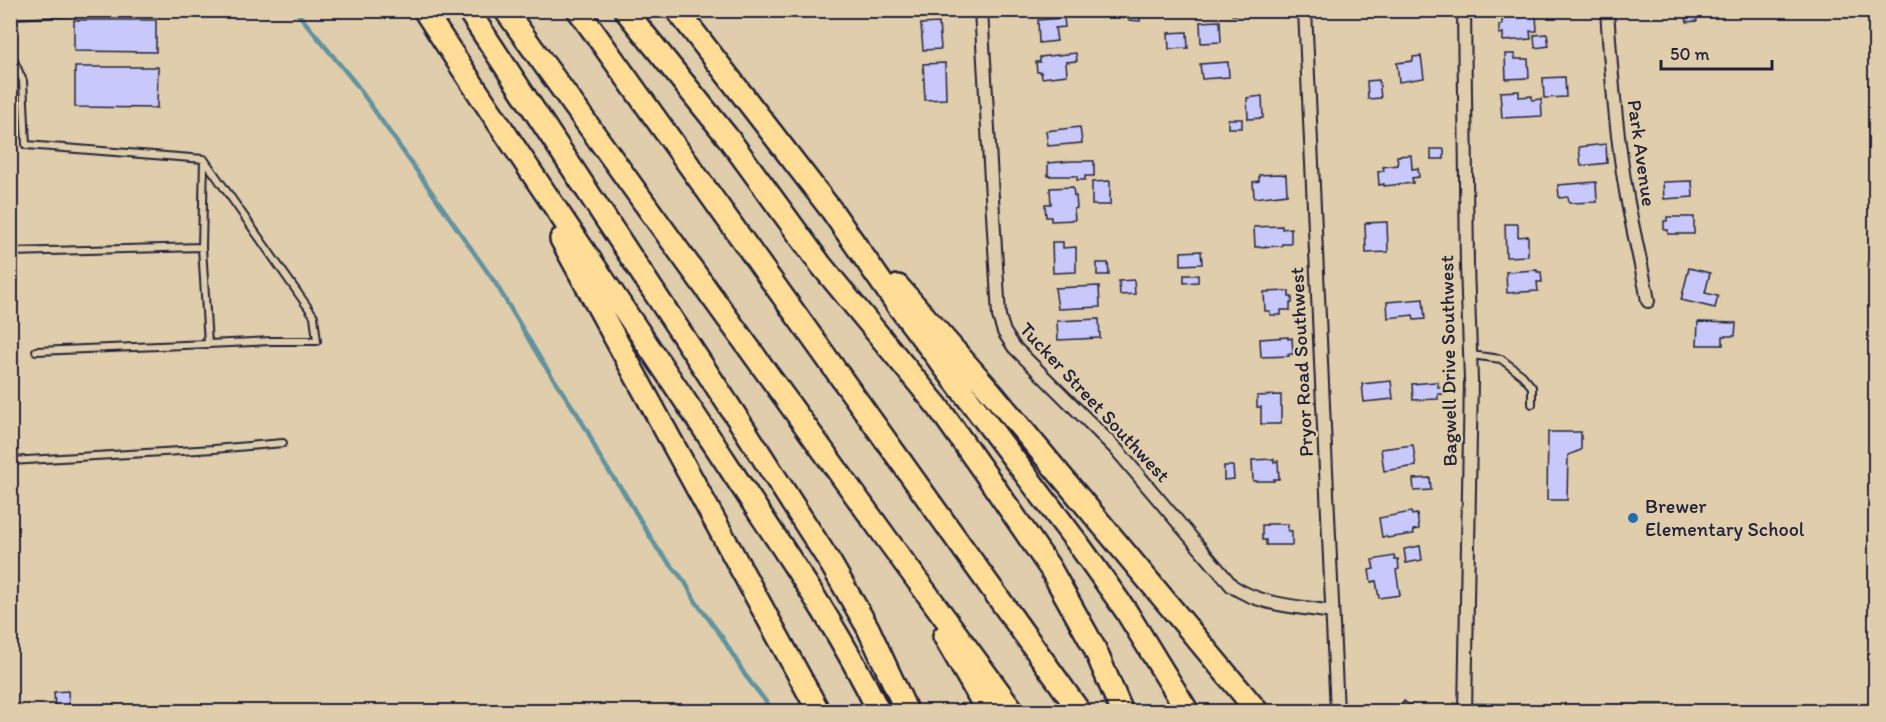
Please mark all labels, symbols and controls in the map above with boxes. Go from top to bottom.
scale bar [1661,33,1772,71]
text: 50 m [1670,43,1710,65]
street label: Park Avenue [1623,98,1661,208]
street label: Bagwell Drive Southwest [1434,255,1462,467]
street label: Pryor Road Southwest [1284,266,1318,458]
street label: Tucker Street Southwest [1015,317,1176,487]
place label: Brewer Elementary School [1645,494,1805,541]
marker: Brewer Elementary School [1626,511,1640,525]

